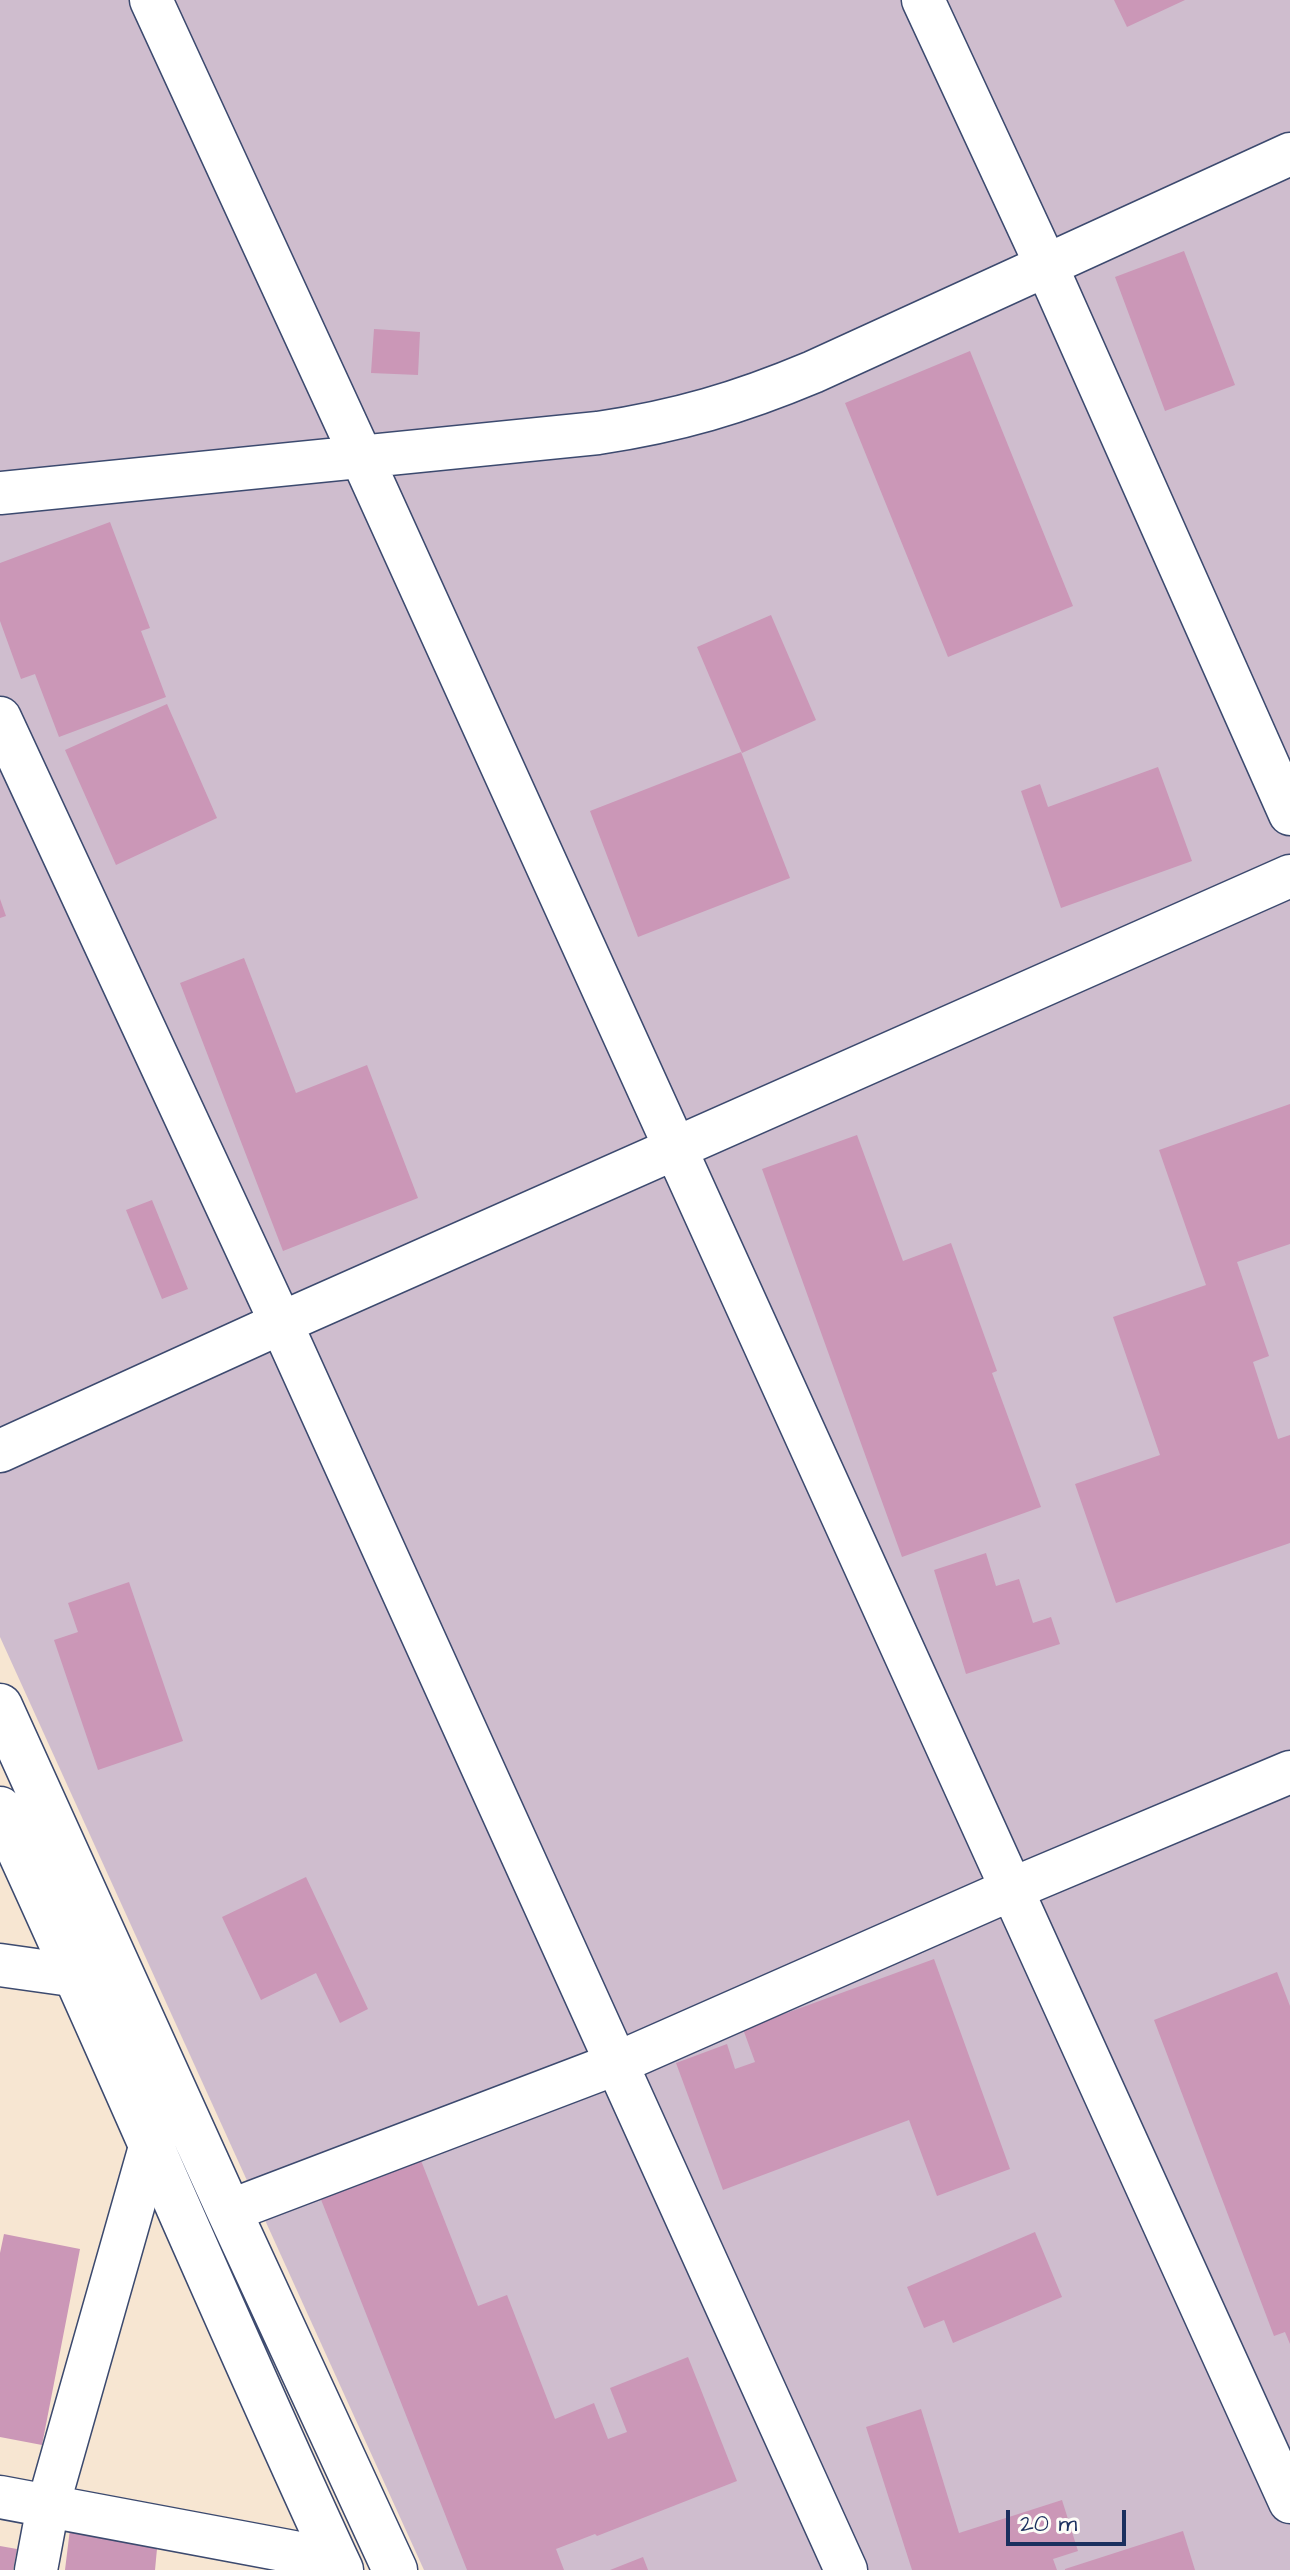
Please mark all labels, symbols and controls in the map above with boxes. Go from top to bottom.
scale bar [1010,2494,1130,2544]
text: 20 m [1020,2507,1077,2541]

